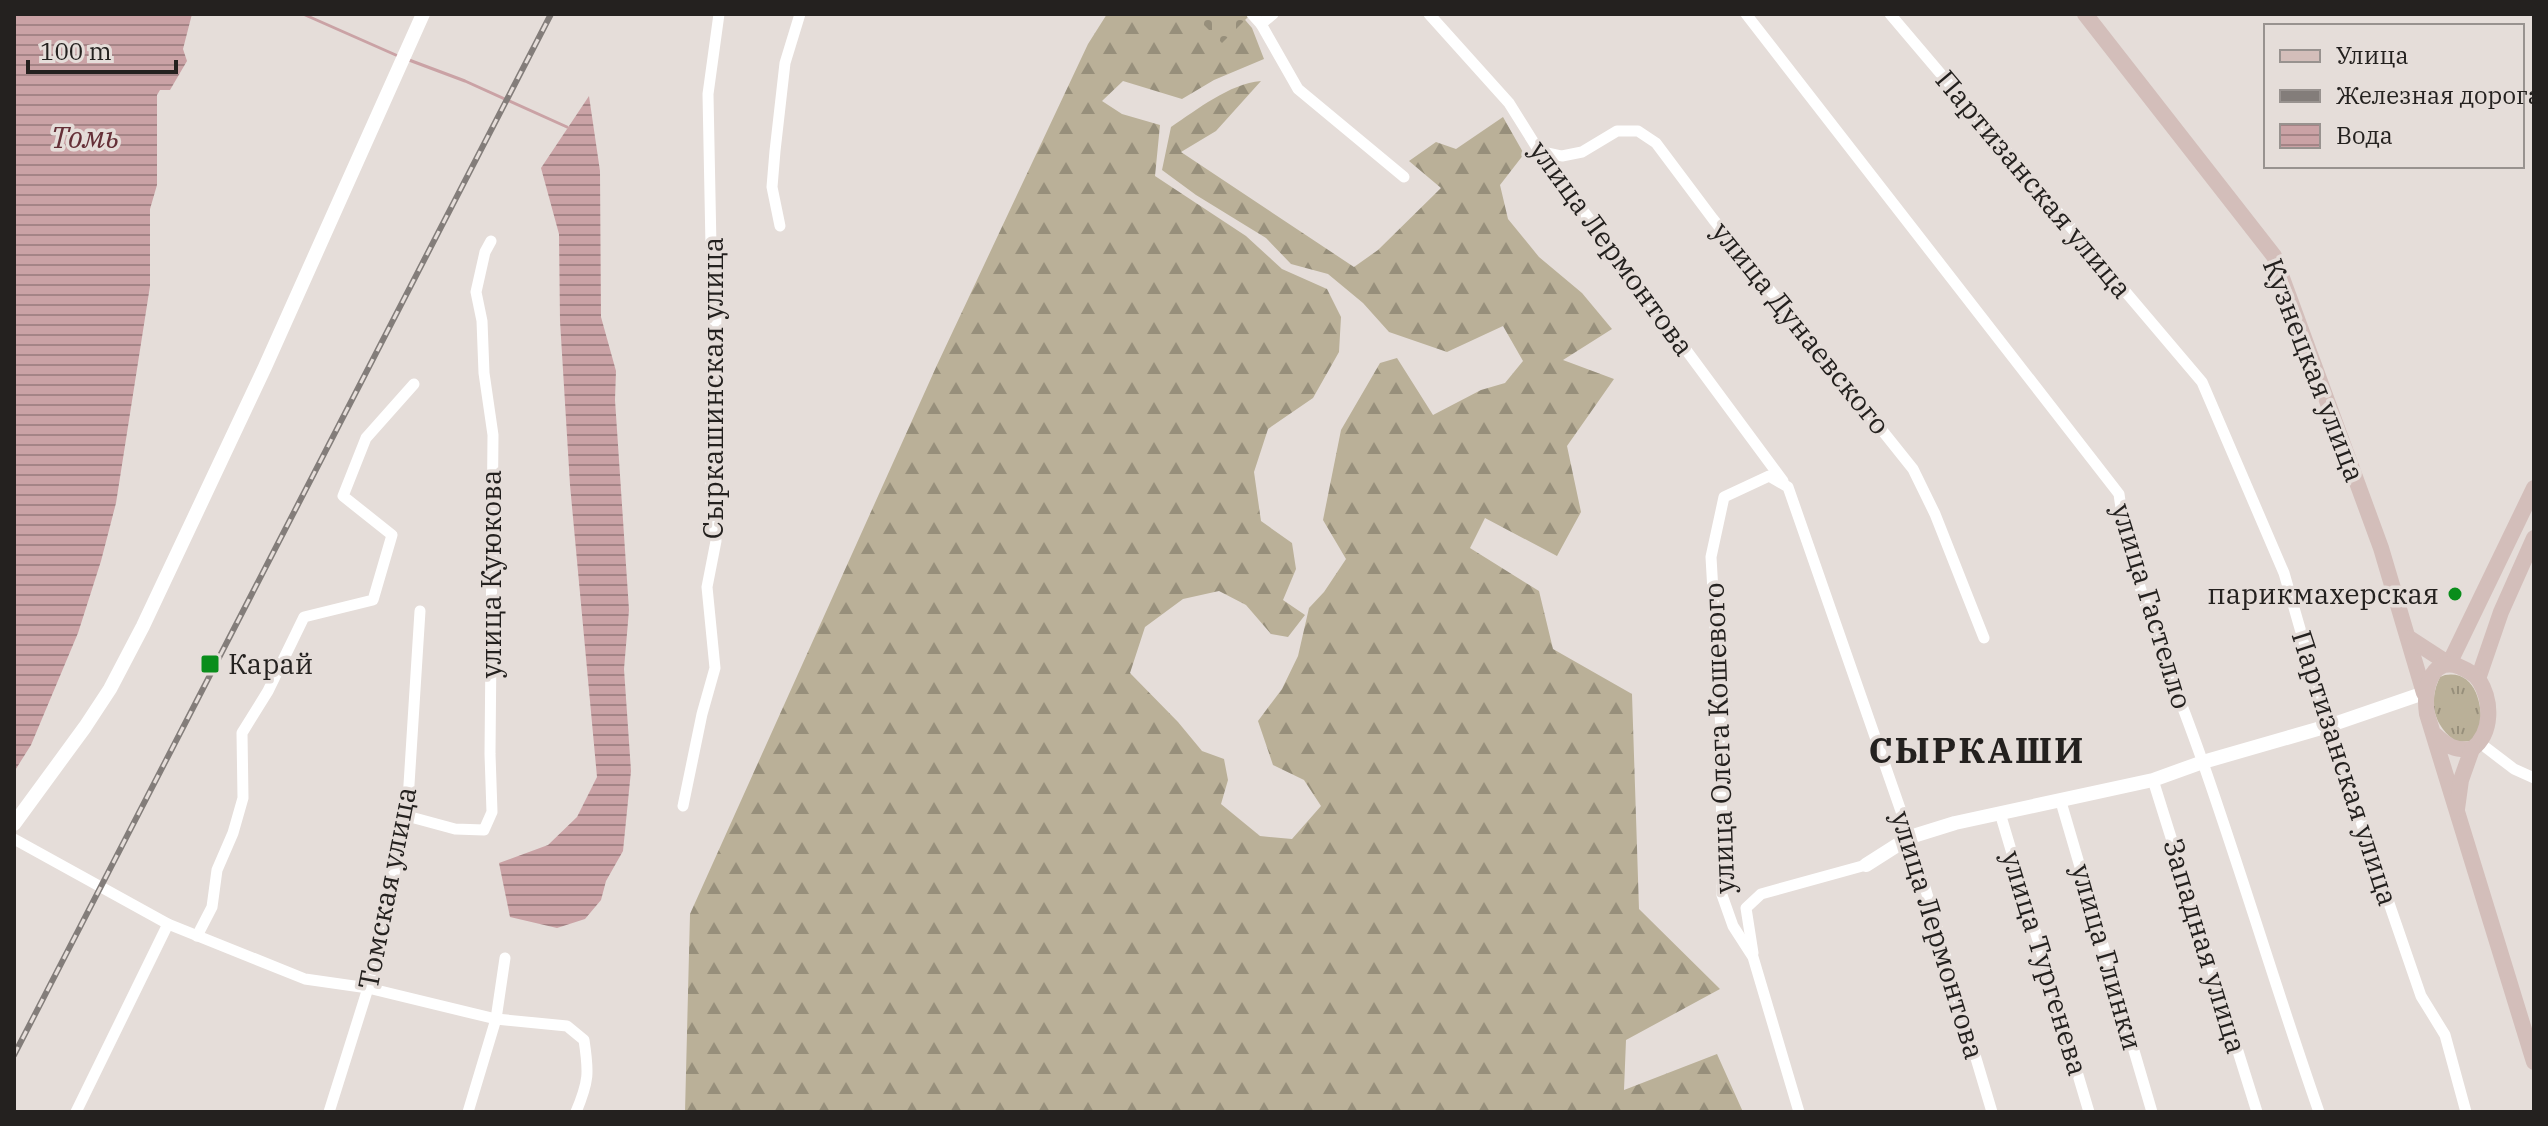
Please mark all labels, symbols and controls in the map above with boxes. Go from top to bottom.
scale bar [28,24,176,74]
legend [2264,24,2524,168]
text: 100 m [40,35,112,67]
text: Улица [2336,39,2409,71]
street label: Партизанская улица [1928,62,2141,306]
text: Железная дорога [2336,79,2541,111]
water label: Томь [51,117,119,156]
text: Вода [2336,119,2393,151]
street label: улица Лермонтова [1522,133,1703,363]
street label: улица Дунаевского [1704,214,1899,442]
street label: Сыркашинская улица [694,237,731,539]
street label: Кузнецкая улица [2255,253,2374,487]
street label: улица Куюкова [472,470,509,678]
street label: улица Гастелло [2104,499,2201,713]
place label: парикмахерская [2207,575,2439,612]
street label: улица Олега Кошевого [1695,582,1742,894]
marker: парикмахерская [2446,585,2464,603]
street label: Партизанская улица [2284,626,2407,910]
place label: Карай [228,645,313,682]
marker: Карай [199,653,221,675]
district label: СЫРКАШИ [1868,726,2086,773]
street label: Томская улица [349,784,424,992]
street label: улица Лермонтова [1883,806,1994,1063]
street label: Западная улица [2155,834,2256,1058]
street label: улица Тургенева [1994,846,2097,1080]
street label: улица Глинки [2063,860,2152,1054]

